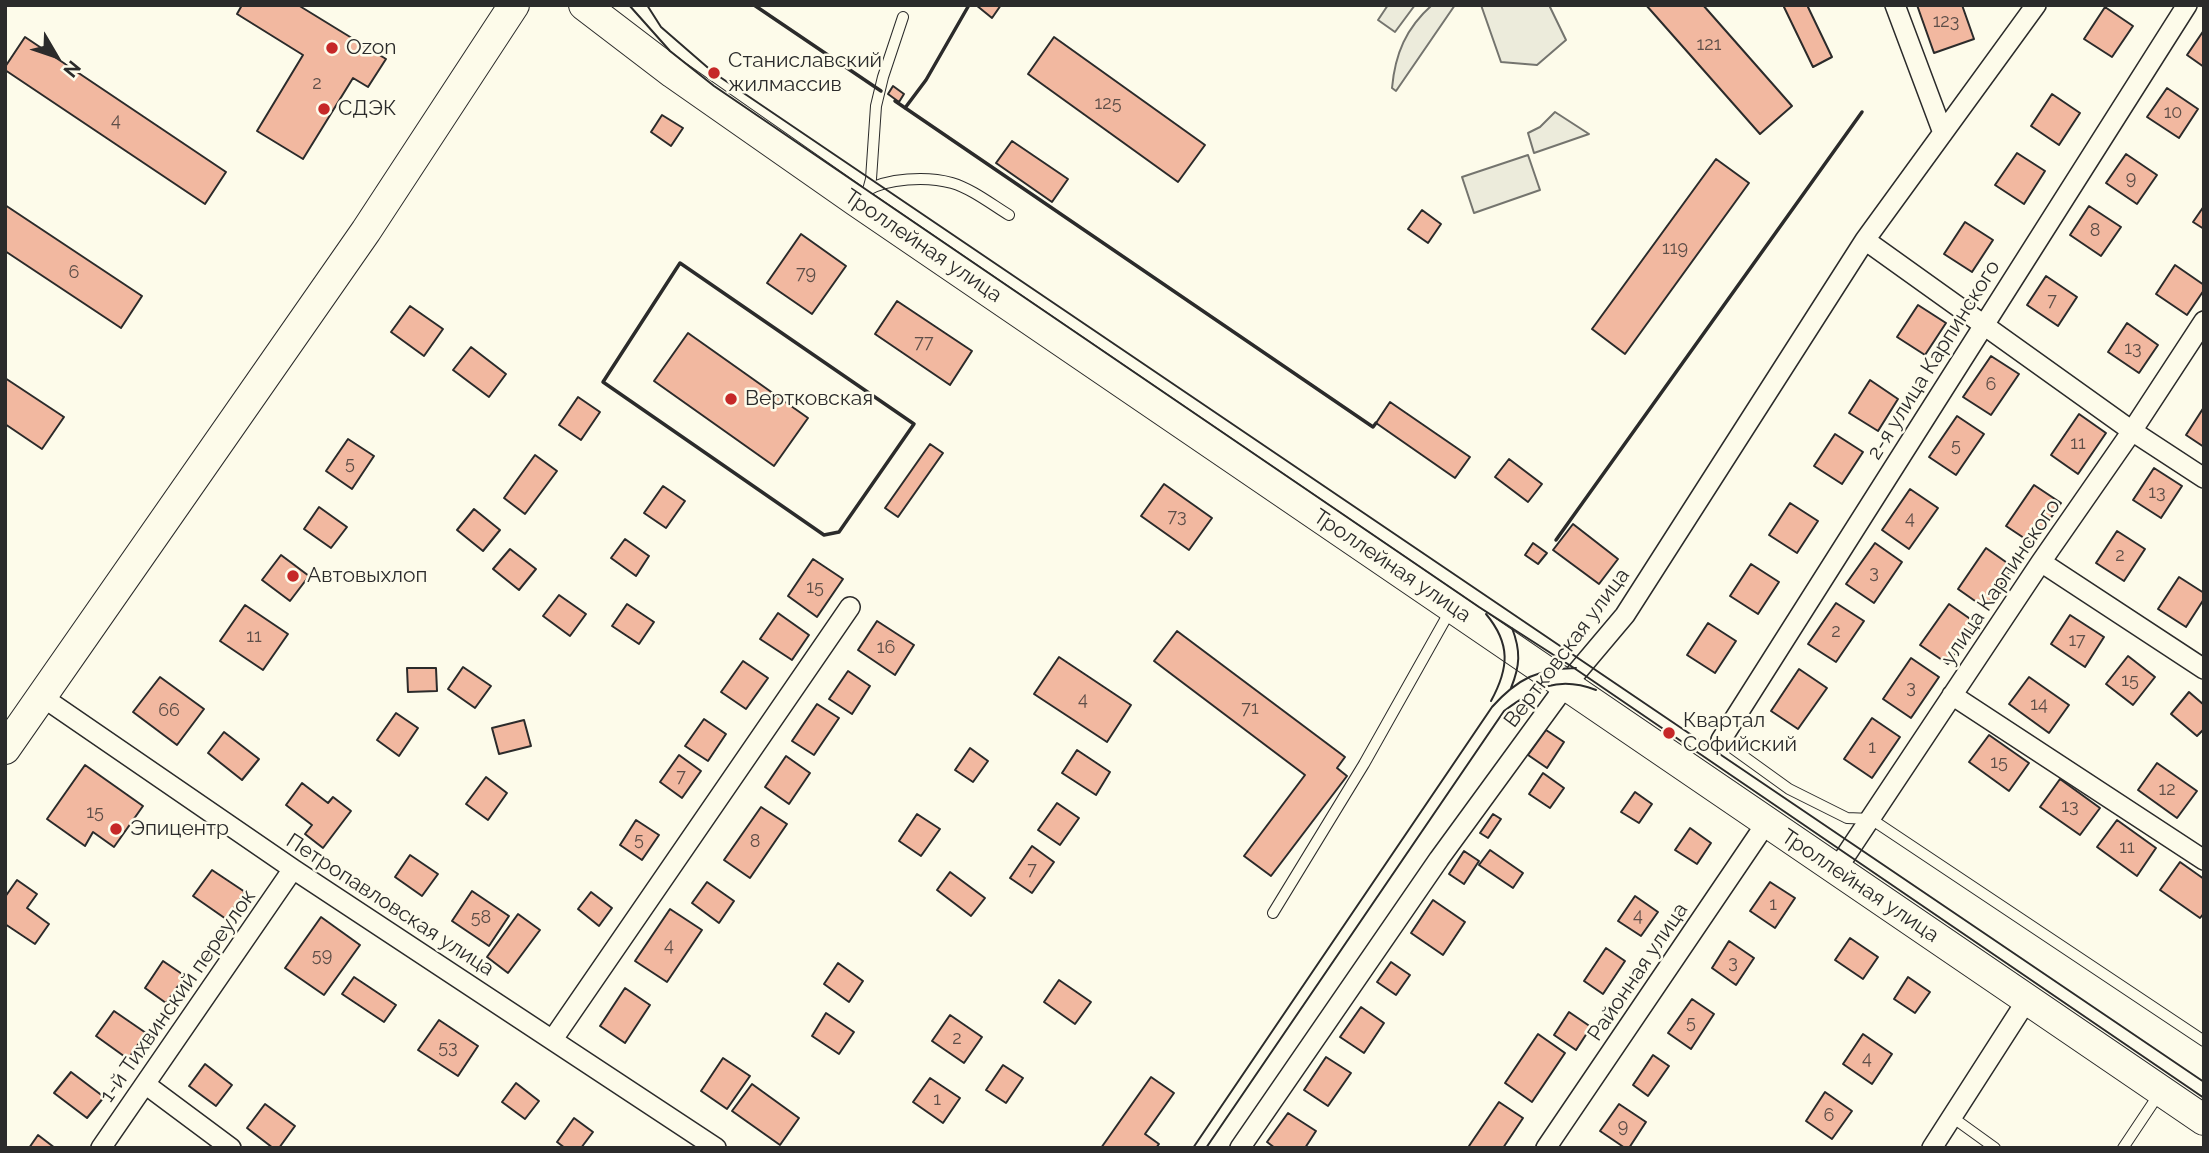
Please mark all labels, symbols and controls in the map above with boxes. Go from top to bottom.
house number: 123 [1933,11,1959,33]
north arrow [21,21,91,91]
house number: 121 [1697,34,1721,56]
place label: Ozon [346,35,397,61]
marker: Ozon [324,40,340,56]
place label: Станиславский жилмассив [728,48,882,98]
text: N [59,57,85,82]
marker: Станиславский жилмассив [706,65,722,81]
house number: 2 [312,73,322,95]
house number: 125 [1095,93,1121,115]
place label: СДЭК [338,96,396,122]
marker: СДЭК [316,101,332,117]
house number: 10 [2164,102,2182,124]
house number: 4 [111,110,121,132]
house number: 9 [2126,168,2136,190]
street label: Троллейная улица [840,184,1006,308]
house number: 8 [2090,220,2100,242]
house number: 119 [1662,238,1688,260]
street label: 2-я улица Карпинского [1862,256,2006,464]
house number: 6 [69,262,79,284]
house number: 79 [796,263,816,285]
house number: 7 [2047,290,2057,312]
house number: 77 [914,332,934,354]
house number: 13 [2124,338,2142,360]
house number: 6 [1986,374,1996,396]
place label: Вертковская [745,386,873,412]
marker: Вертковская [723,391,739,407]
house number: 11 [2070,433,2086,455]
house number: 5 [1951,435,1961,457]
house number: 5 [345,453,355,475]
house number: 13 [2148,482,2166,504]
street label: улица Карпинского [1936,494,2066,670]
street label: Троллейная улица [1309,504,1475,628]
house number: 73 [1167,506,1187,528]
house number: 4 [1905,508,1915,530]
house number: 2 [2115,545,2125,567]
house number: 3 [1869,562,1879,584]
place label: Автовыхлоп [307,563,427,589]
street label: Вертковская улица [1499,563,1635,733]
marker: Автовыхлоп [285,568,301,584]
house number: 15 [806,577,824,599]
house number: 2 [1831,621,1841,643]
house number: 11 [246,626,262,648]
house number: 17 [2068,630,2086,652]
house number: 16 [877,637,895,659]
house number: 15 [2121,670,2139,692]
house number: 3 [1906,677,1916,699]
house number: 4 [1078,689,1088,711]
house number: 14 [2030,694,2048,716]
house number: 71 [1241,698,1259,720]
house number: 66 [158,700,180,722]
place label: Квартал Софийский [1683,708,1797,758]
marker: Квартал Софийский [1661,725,1677,741]
house number: 1 [1868,737,1876,759]
house number: 15 [1990,752,2008,774]
house number: 7 [676,766,686,788]
house number: 12 [2158,779,2176,801]
house number: 13 [2061,796,2079,818]
house number: 15 [86,802,104,824]
place label: Эпицентр [130,816,229,842]
marker: Эпицентр [108,821,124,837]
street label: Троллейная улица [1777,824,1943,948]
street label: Петропавловская улица [281,828,499,982]
house number: 5 [634,829,644,851]
house number: 8 [750,831,760,853]
house number: 11 [2119,837,2135,859]
house number: 7 [1027,859,1037,881]
street label: 1-й Тихвинский переулок [95,885,261,1107]
house number: 1 [1769,894,1777,916]
street label: Районная улица [1583,898,1693,1046]
house number: 4 [1633,905,1643,927]
house number: 58 [471,907,491,929]
house number: 4 [664,935,674,957]
house number: 59 [312,945,332,967]
house number: 3 [1728,952,1738,974]
house number: 5 [1686,1012,1696,1034]
house number: 2 [952,1028,962,1050]
house number: 53 [438,1037,458,1059]
house number: 4 [1862,1048,1872,1070]
house number: 1 [933,1089,941,1111]
house number: 6 [1824,1105,1834,1127]
house number: 9 [1618,1116,1628,1138]

